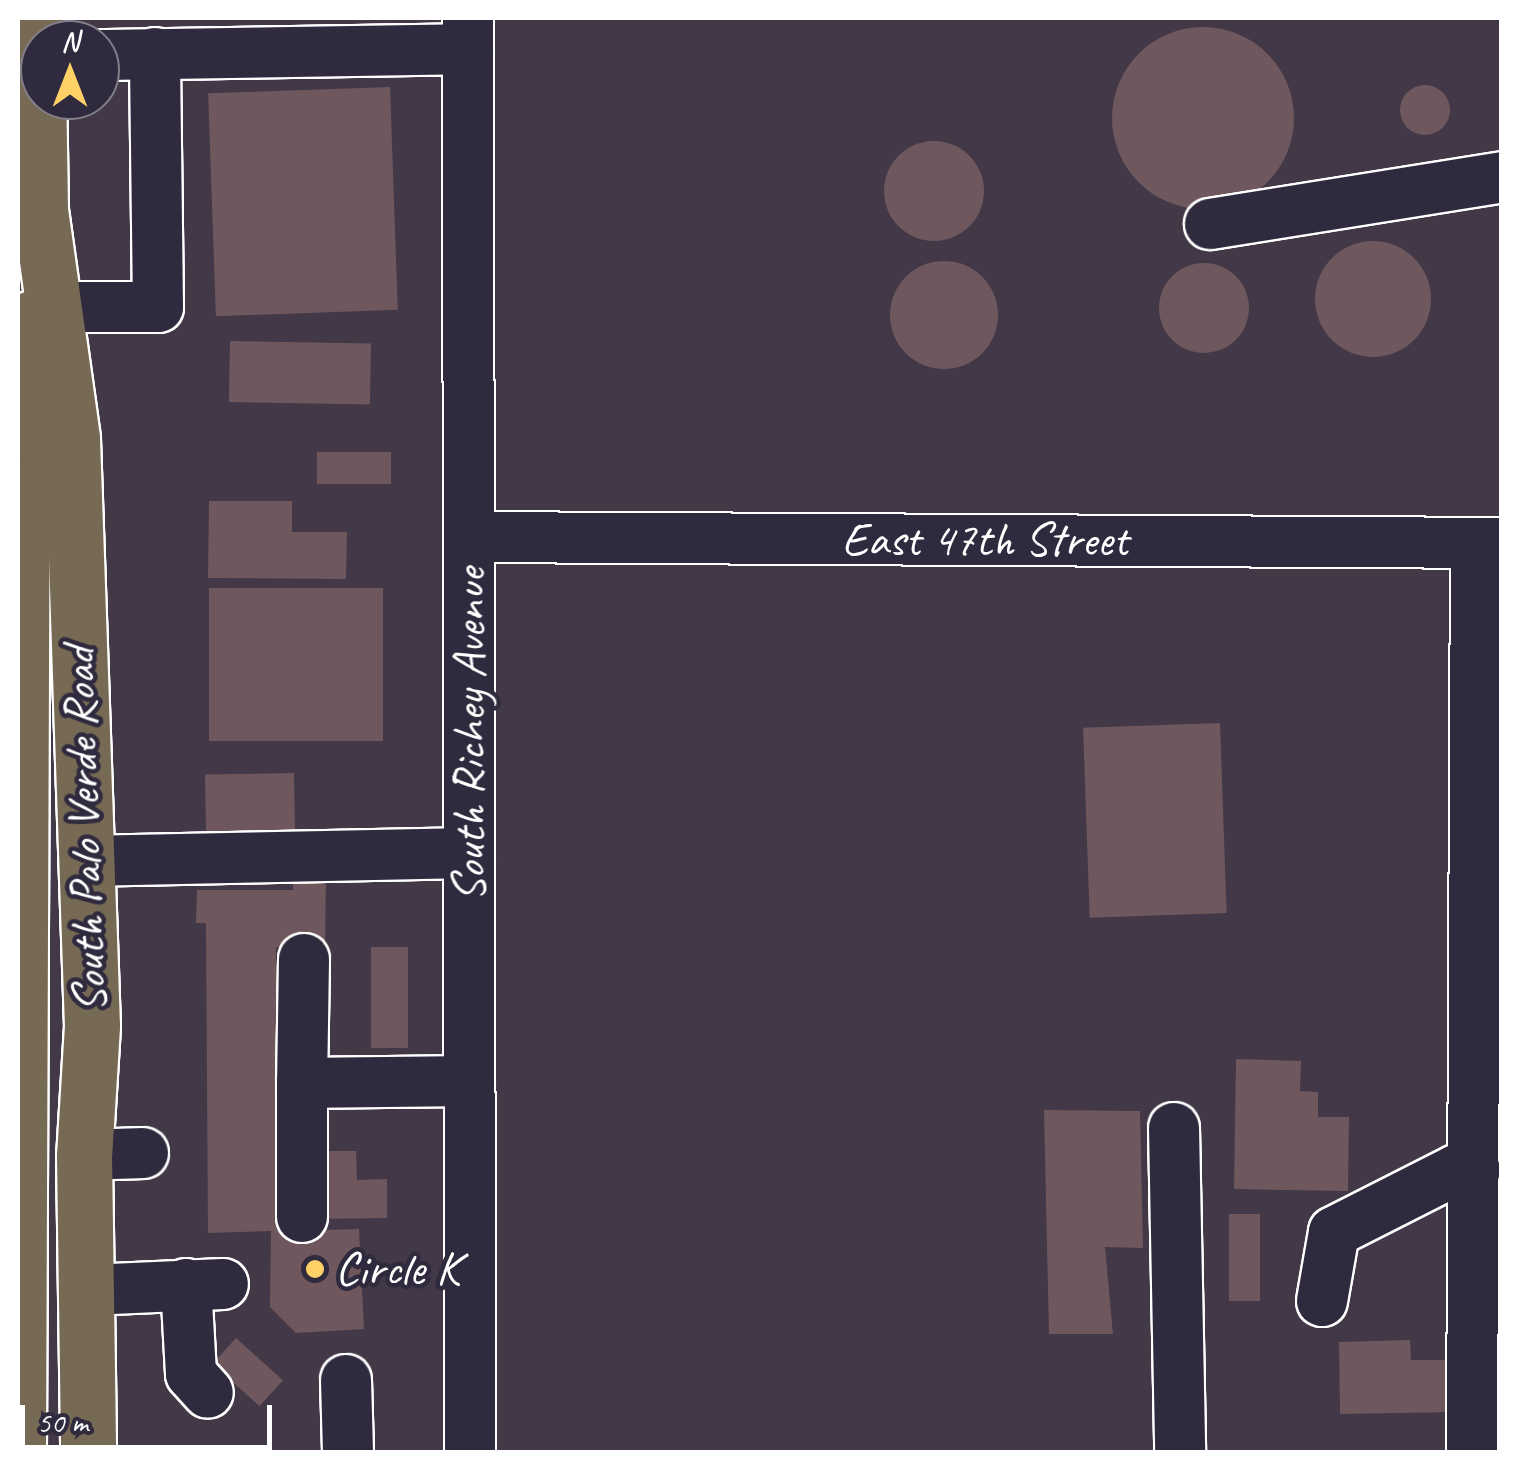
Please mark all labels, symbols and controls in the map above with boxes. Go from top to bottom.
north arrow [20,20,120,120]
text: N [61,24,79,59]
street label: East 47th Street [841,511,1129,569]
street label: South Richey Avenue [440,568,498,902]
street label: South Palo Verde Road [49,646,119,1014]
place label: Circle K [335,1240,460,1298]
marker: Circle K [304,1258,326,1280]
scale bar [25,1385,278,1447]
text: 50 m [37,1403,88,1441]

